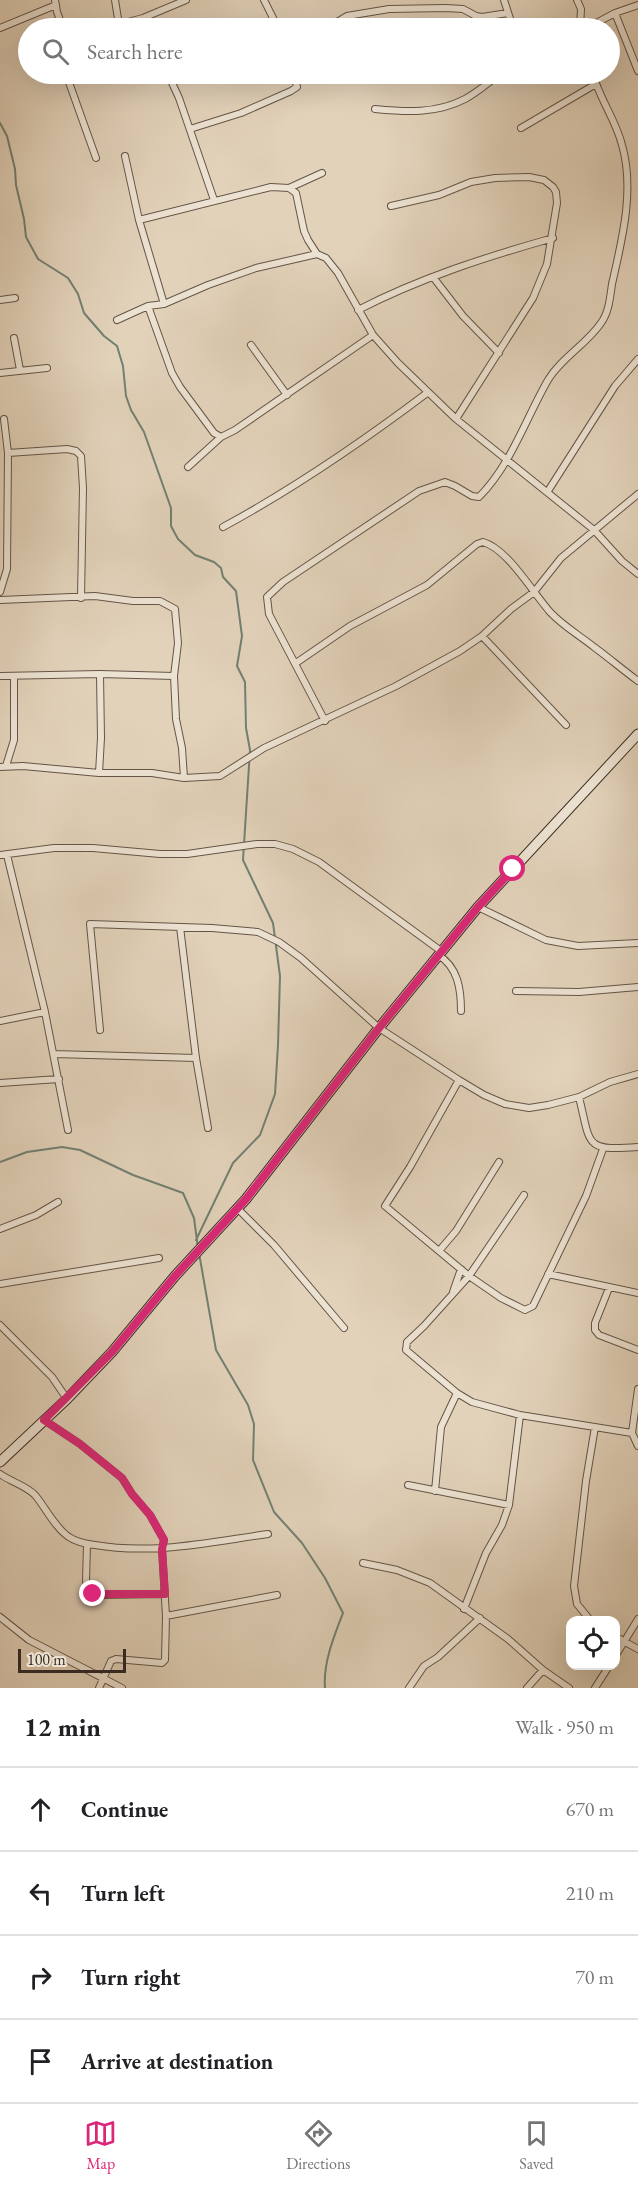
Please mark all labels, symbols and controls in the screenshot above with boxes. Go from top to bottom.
search box [18,18,620,84]
icon: search [39,35,72,68]
text: Search here [87,37,182,66]
route start [499,855,525,881]
route end [79,1580,105,1606]
map controls [566,1616,620,1670]
button: locate [566,1616,620,1670]
scale bar [18,1646,126,1674]
text: 100 m [27,1649,66,1670]
text: 12 min [24,1710,101,1744]
text: Walk · 950 m [515,1714,614,1740]
icon: ahead [24,1793,57,1826]
text: Continue [81,1795,168,1824]
text: 670 m [566,1796,614,1822]
icon: left [24,1877,57,1910]
text: Turn left [81,1879,165,1908]
text: 210 m [566,1880,614,1906]
icon: right [24,1961,57,1994]
text: Turn right [81,1963,180,1992]
text: 70 m [575,1964,614,1990]
icon: arrive [24,2045,57,2078]
text: Arrive at destination [81,2047,273,2076]
tab: Map [84,2117,117,2174]
tab: Directions [286,2117,351,2174]
tab: Saved [519,2117,554,2174]

